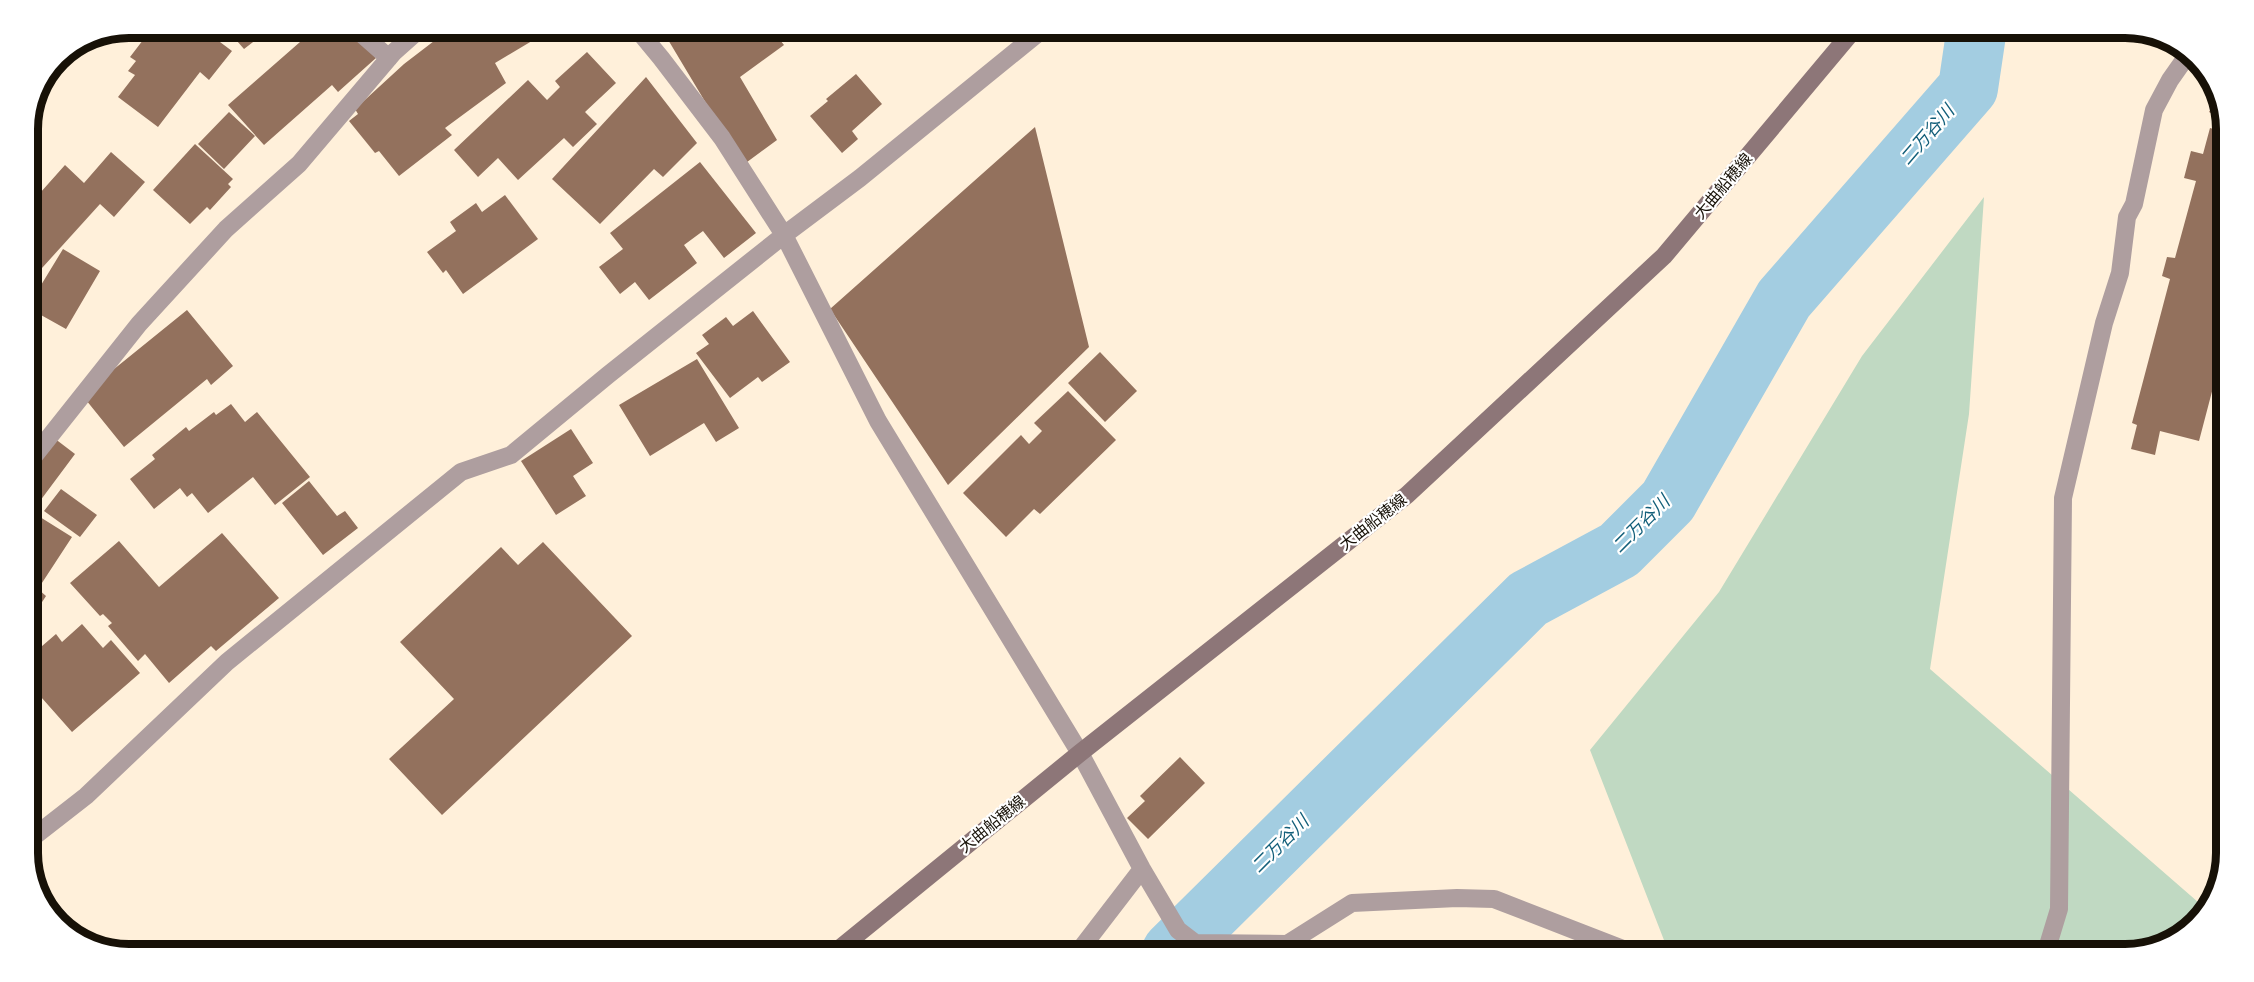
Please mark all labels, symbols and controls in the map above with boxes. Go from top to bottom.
water label: 二万谷川 [1895,99,1960,169]
street label: 大曲船穂線 [1690,149,1756,223]
water label: 二万谷川 [1608,489,1676,557]
street label: 大曲船穂線 [1336,490,1410,554]
street label: 大曲船穂線 [955,791,1029,857]
water label: 二万谷川 [1247,809,1315,877]

